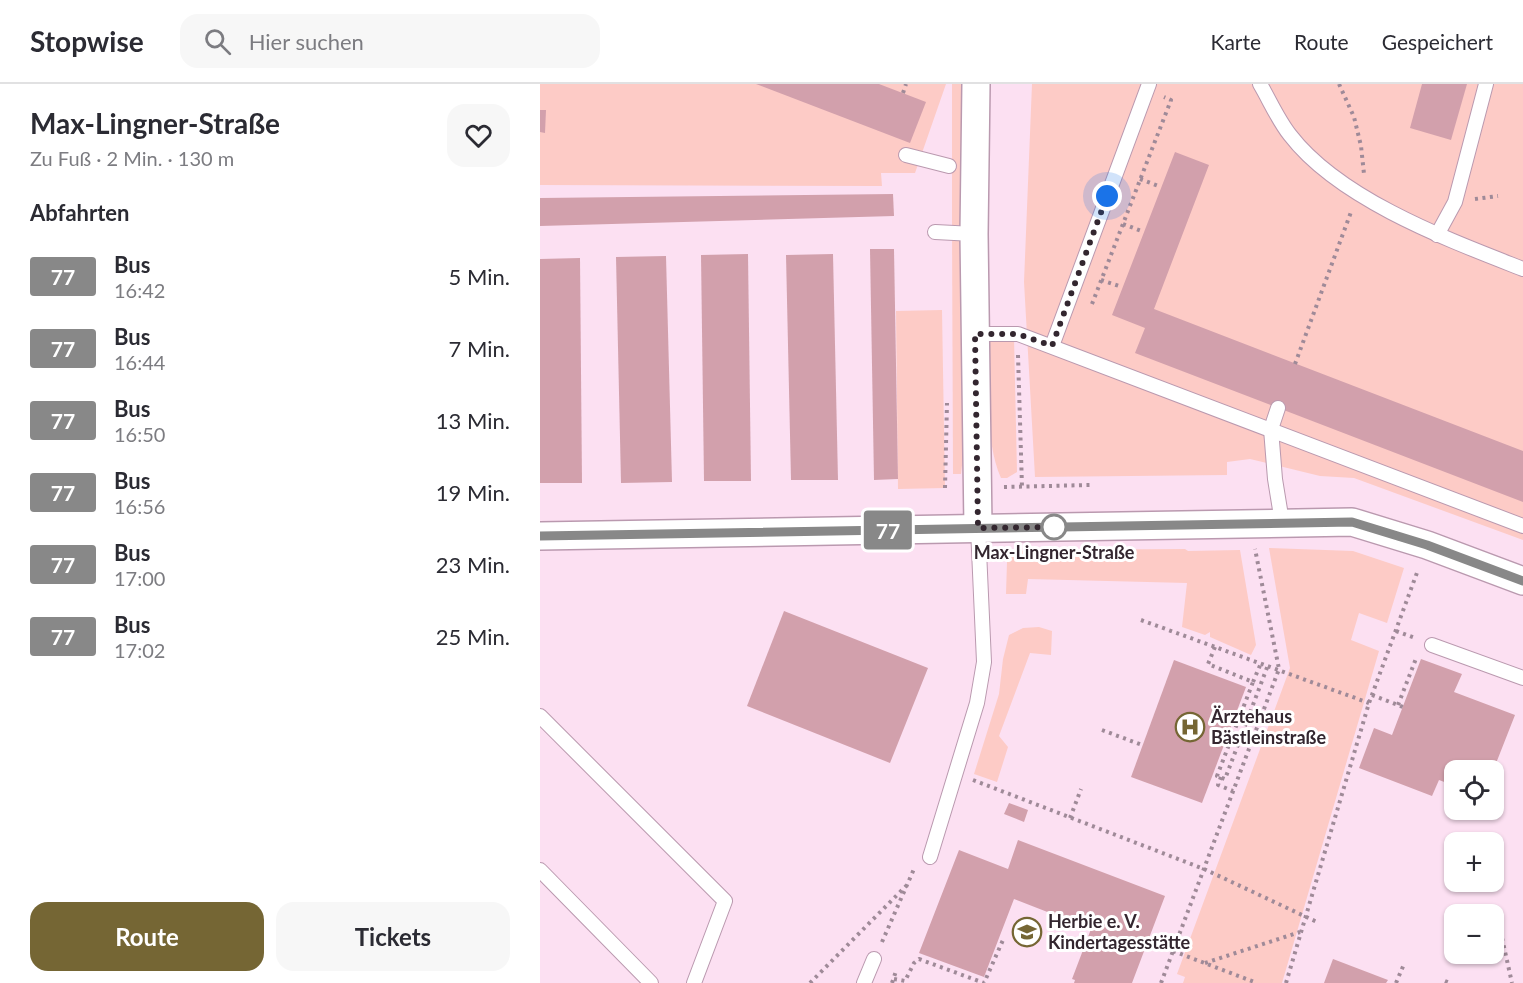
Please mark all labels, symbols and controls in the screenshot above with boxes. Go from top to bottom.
search box [180,14,600,68]
text: Stopwise [30,24,144,58]
icon: search [201,25,234,58]
text: Hier suchen [249,28,364,55]
text: Karte [1211,29,1261,54]
text: Route [1294,29,1349,54]
text: Gespeichert [1382,29,1493,54]
button: heart [447,104,510,167]
text: Max-Lingner-Straße [30,106,280,140]
text: Zu Fuß · 2 Min. · 130 m [30,146,234,170]
your location [1092,181,1122,211]
text: Abfahrten [30,199,129,226]
text: Bus [114,251,150,278]
text: 5 Min. [449,263,510,290]
text: 77 [51,264,75,289]
text: 16:42 [114,278,165,302]
text: Bus [114,323,150,350]
text: 7 Min. [449,335,510,362]
text: 77 [51,336,75,361]
text: 16:44 [114,350,165,374]
text: Bus [114,395,150,422]
text: 13 Min. [436,407,510,434]
text: 77 [51,408,75,433]
text: 16:50 [114,422,165,446]
text: Bus [114,467,150,494]
text: 19 Min. [436,479,510,506]
text: 77 [51,480,75,505]
text: 16:56 [114,494,165,518]
line badge: 77 [861,510,915,550]
marker: Max-Lingner-Straße [1041,514,1067,540]
text: 77 [876,518,900,543]
text: Bus [114,539,150,566]
place label: Max-Lingner-Straße [974,541,1135,563]
text: 23 Min. [436,551,510,578]
text: 77 [51,552,75,577]
text: 17:00 [114,566,165,590]
text: Bus [114,611,150,638]
text: 25 Min. [436,623,510,650]
text: 77 [51,624,75,649]
text: 17:02 [114,638,165,662]
place label: Ärztehaus Bästleinstraße [1210,705,1326,748]
hospital icon: Ärztehaus Bästleinstraße [1174,711,1206,743]
map controls [1444,760,1504,964]
button: locate [1444,760,1504,820]
button: + [1444,832,1504,892]
button: Route [30,902,264,971]
button: Tickets [276,902,510,971]
button: − [1444,904,1504,964]
place label: Herbie e. V. Kindertagesstätte [1048,910,1190,953]
school or university icon: Herbie e. V. Kindertagesstätte [1011,916,1043,948]

